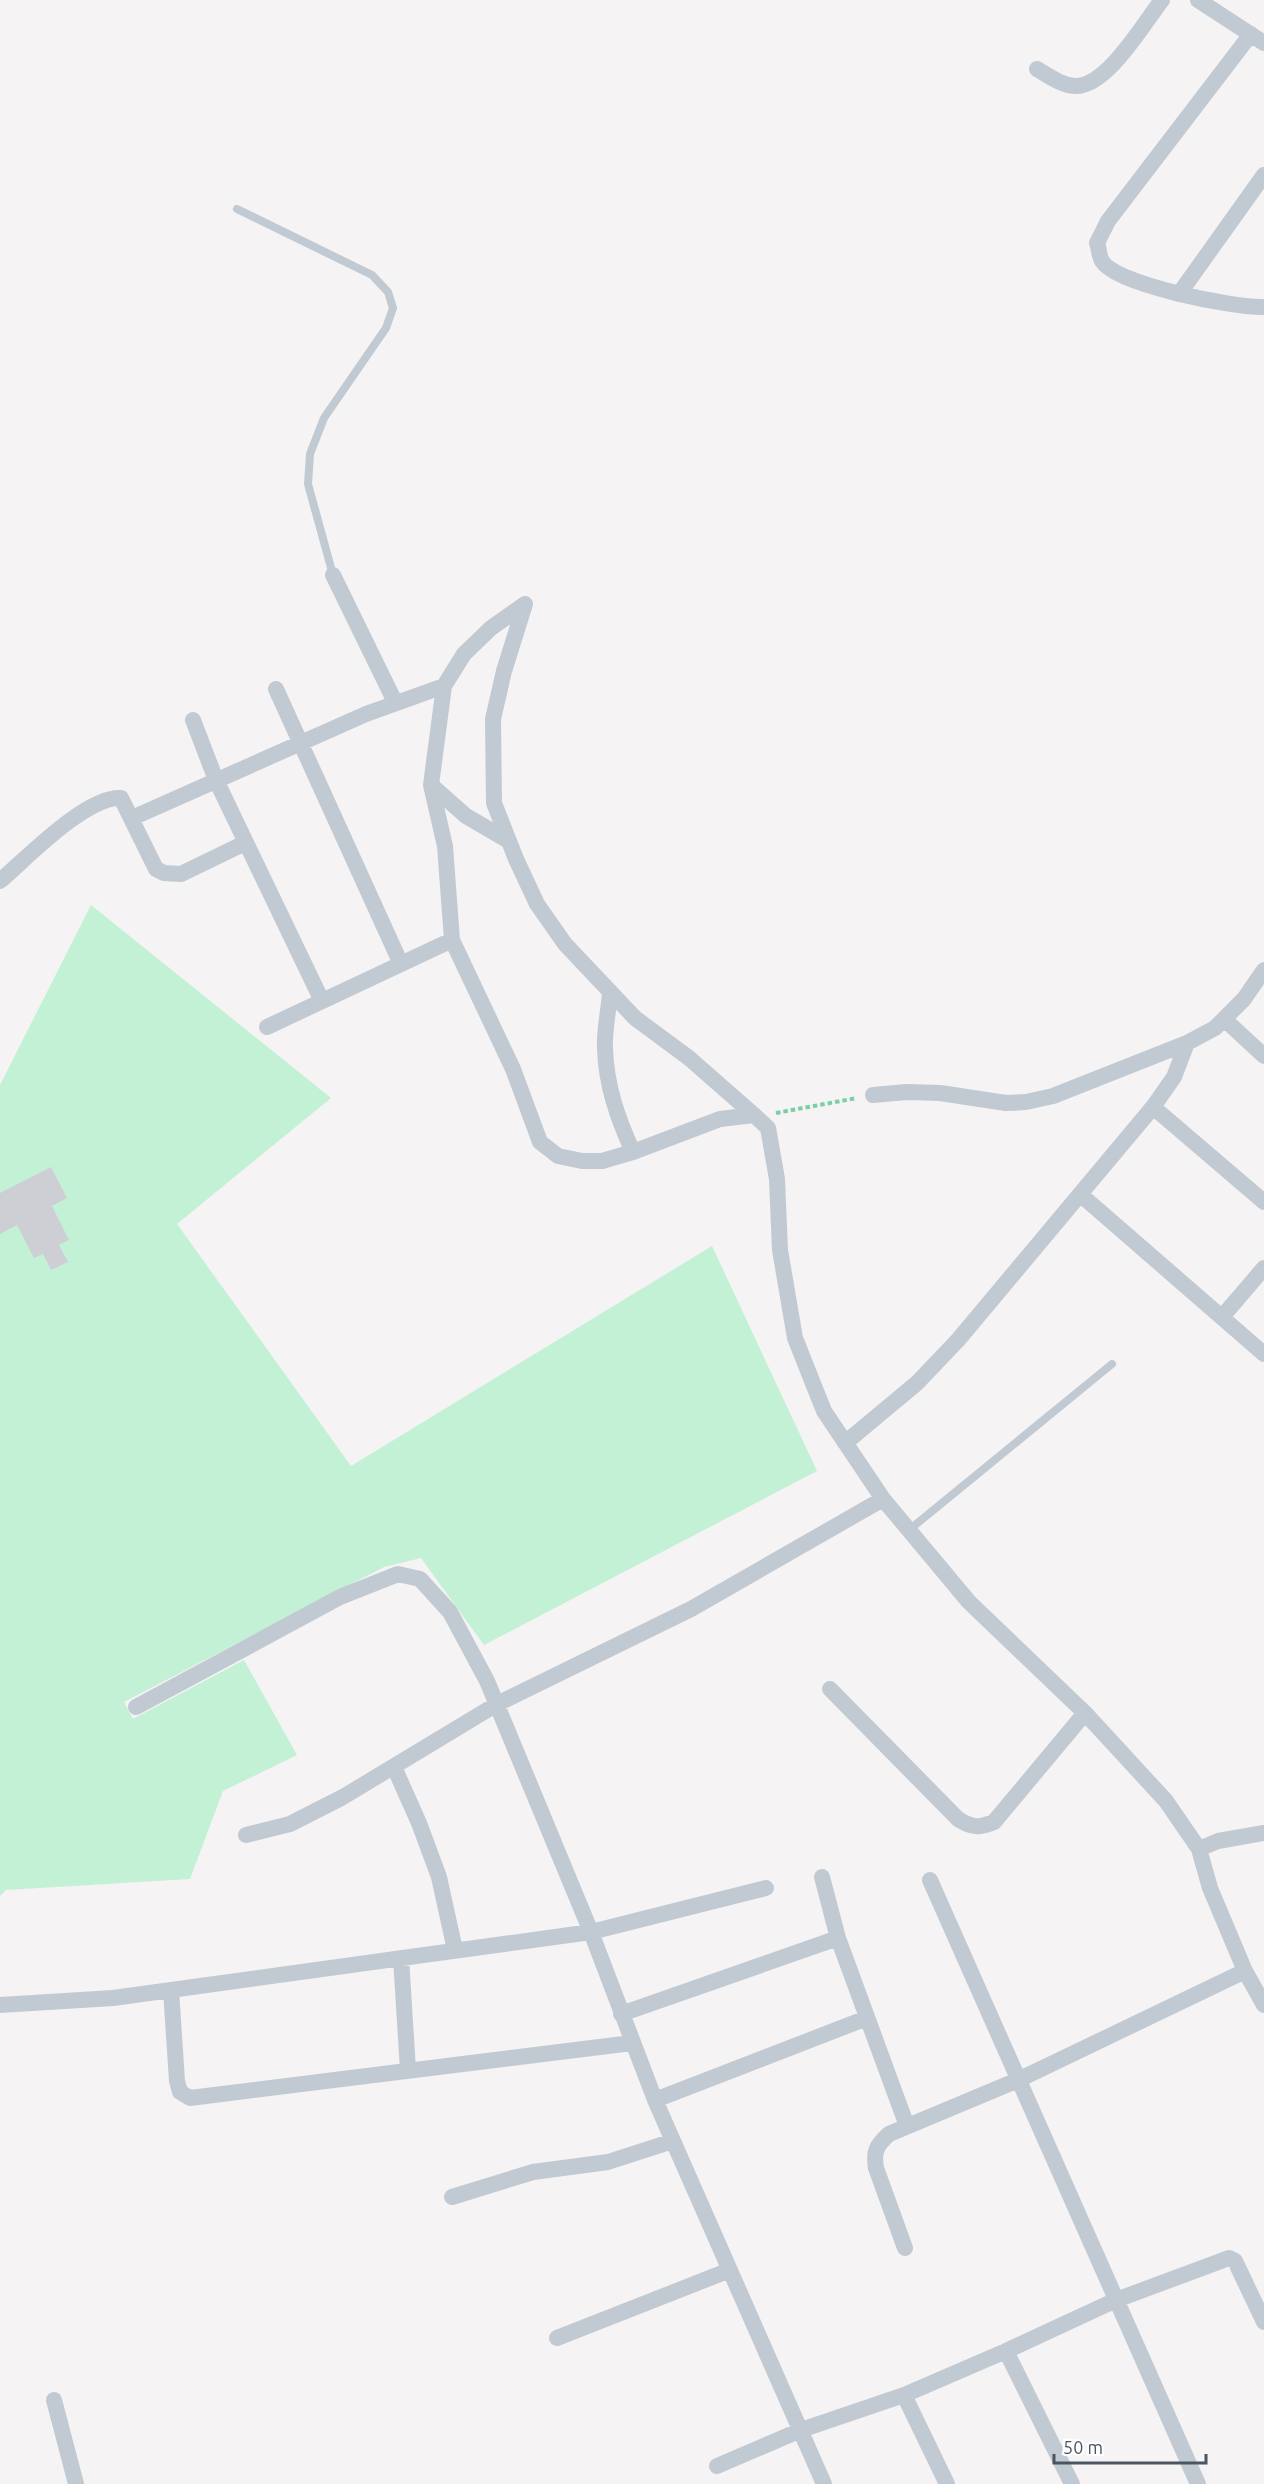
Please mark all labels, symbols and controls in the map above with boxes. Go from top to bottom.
scale bar [1054,2427,1206,2465]
text: 50 m [1063,2437,1103,2457]

